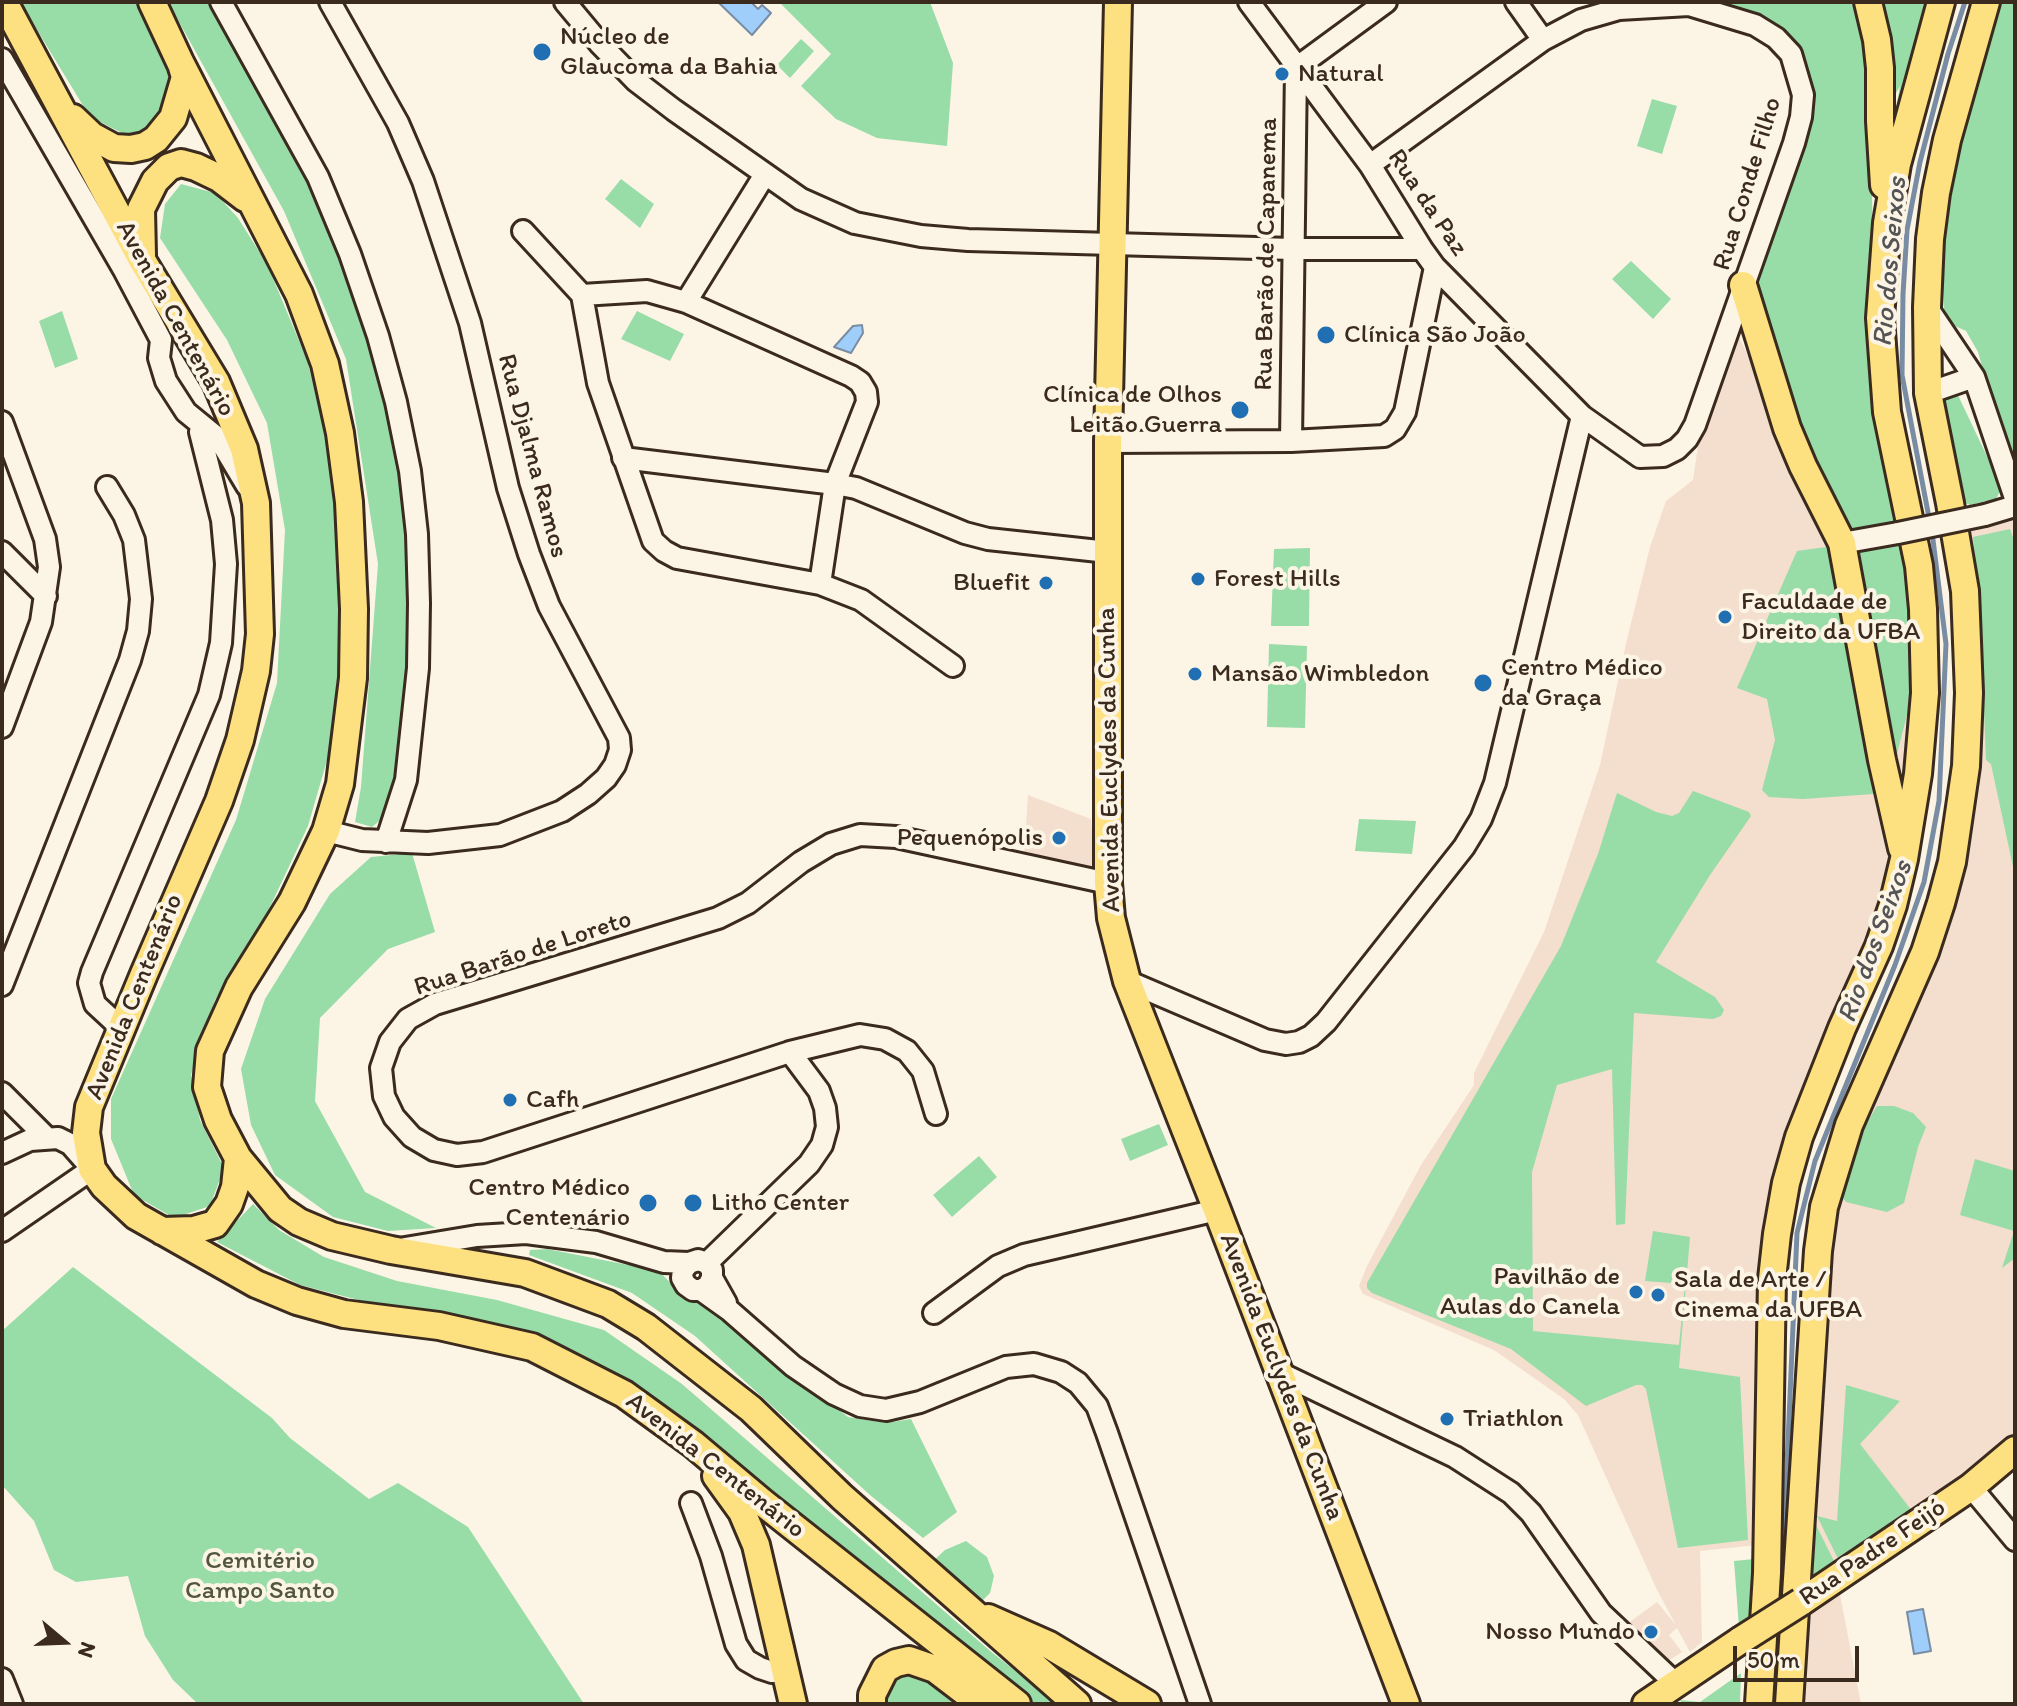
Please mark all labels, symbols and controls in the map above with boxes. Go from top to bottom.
place label: Núcleo de Glaucoma da Bahia [560,21,778,82]
marker: Núcleo de Glaucoma da Bahia [531,41,553,63]
place label: Natural [1298,58,1384,90]
marker: Natural [1273,65,1291,83]
street label: Rua Conde Filho [1707,94,1789,274]
street label: Rua Barão de Capanema [1249,117,1285,391]
street label: Rua da Paz [1380,144,1474,262]
water label: Rio dos Seixos [1867,176,1915,348]
street label: Avenida Centenário [108,216,242,422]
place label: Clínica São João [1344,319,1526,351]
marker: Clínica São João [1315,324,1337,346]
street label: Rua Djalma Ramos [490,351,574,561]
place label: Clínica de Olhos Leitão Guerra [1043,379,1222,440]
marker: Clínica de Olhos Leitão Guerra [1229,399,1251,421]
place label: Forest Hills [1214,563,1341,595]
place label: Bluefit [953,567,1030,599]
marker: Forest Hills [1189,570,1207,588]
marker: Bluefit [1037,574,1055,592]
place label: Faculdade de Direito da UFBA [1741,586,1920,648]
street label: Avenida Euclydes da Cunha [1092,607,1128,913]
marker: Faculdade de Direito da UFBA [1716,608,1734,626]
place label: Centro Médico da Graça [1501,652,1663,714]
place label: Mansão Wimbledon [1211,658,1429,690]
marker: Mansão Wimbledon [1186,665,1204,683]
marker: Centro Médico da Graça [1472,672,1494,694]
place label: Pequenópolis [897,822,1043,854]
marker: Pequenópolis [1050,829,1068,847]
water label: Rio dos Seixos [1831,856,1921,1028]
street label: Avenida Centenário [79,890,191,1104]
street label: Rua Barão de Loreto [410,904,636,1004]
place label: Cafh [526,1084,579,1116]
marker: Cafh [501,1091,519,1109]
place label: Centro Médico Centenário [468,1172,630,1234]
place label: Litho Center [711,1187,849,1219]
marker: Centro Médico Centenário [637,1192,659,1214]
marker: Litho Center [682,1192,704,1214]
street label: Avenida Euclydes da Cunha [1212,1229,1350,1525]
place label: Pavilhão de Aulas do Canela [1440,1261,1620,1322]
place label: Sala de Arte / Cinema da UFBA [1674,1264,1862,1326]
marker: Pavilhão de Aulas do Canela [1627,1283,1645,1301]
marker: Sala de Arte / Cinema da UFBA [1649,1286,1667,1304]
street label: Avenida Centenário [619,1386,811,1546]
place label: Triathlon [1463,1403,1563,1435]
marker: Triathlon [1438,1410,1456,1428]
street label: Rua Padre Feijó [1794,1493,1952,1613]
park label: Cemitério Campo Santo [185,1545,335,1606]
north arrow [24,1602,104,1682]
place label: Nosso Mundo [1485,1616,1635,1648]
marker: Nosso Mundo [1642,1623,1660,1641]
scale bar [1737,1630,1863,1680]
text: N [72,1639,102,1661]
text: 50 m [1747,1645,1800,1674]

